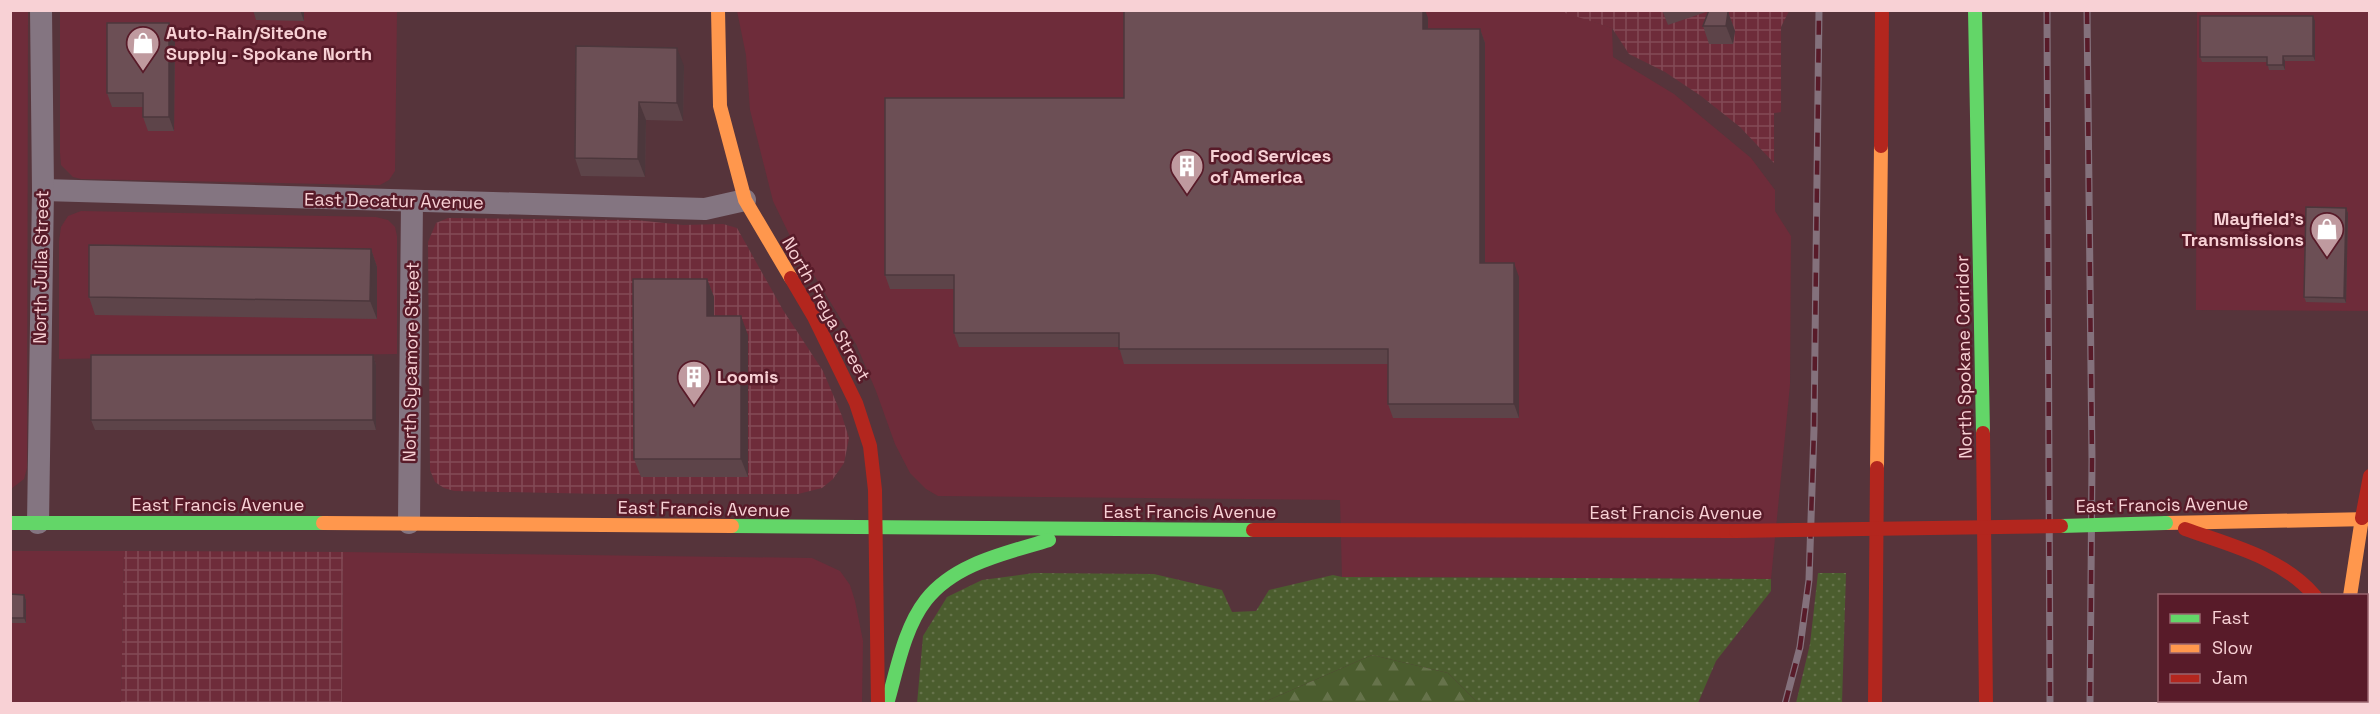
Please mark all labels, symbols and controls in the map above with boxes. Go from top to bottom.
place label: Auto-Rain/SiteOne Supply - Spokane North [166,21,372,65]
shop icon: Auto-Rain/SiteOne Supply - Spokane North [125,25,161,72]
place label: Food Services of America [1210,144,1331,188]
building icon: Food Services of America [1169,148,1205,195]
street label: East Decatur Avenue [304,187,484,214]
street label: North Julia Street [28,190,53,344]
place label: Mayfield's Transmissions [2181,207,2304,251]
shop icon: Mayfield's Transmissions [2309,211,2345,258]
street label: North Freya Street [777,232,876,385]
street label: North Spokane Corridor [1950,255,1977,459]
street label: North Sycamore Street [397,262,424,462]
building icon: Loomis [676,359,712,406]
place label: Loomis [717,365,778,388]
street label: East Francis Avenue [2075,491,2249,518]
street label: East Francis Avenue [132,493,304,516]
street label: East Francis Avenue [617,495,791,522]
street label: East Francis Avenue [1104,500,1276,523]
street label: East Francis Avenue [1590,501,1762,524]
legend [2158,594,2368,702]
text: Fast [2212,606,2249,629]
text: Slow [2212,636,2253,659]
text: Jam [2212,666,2248,689]

